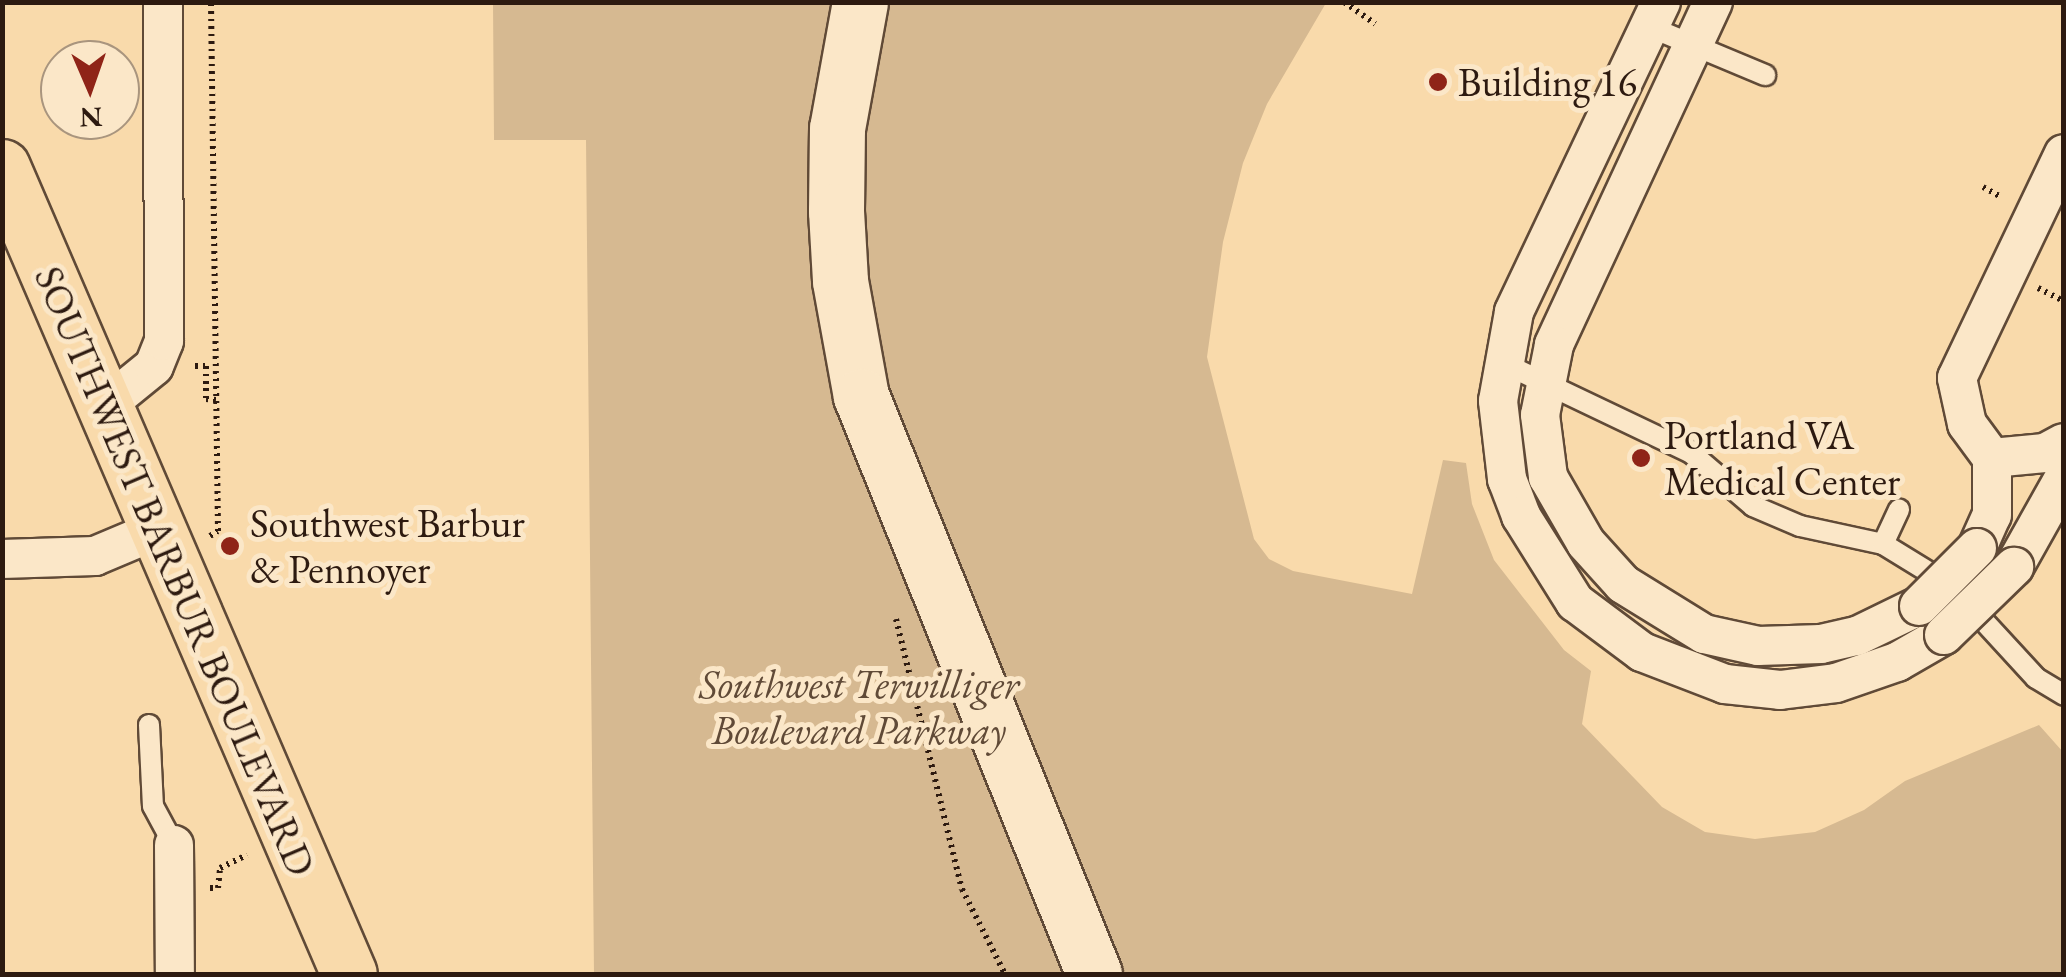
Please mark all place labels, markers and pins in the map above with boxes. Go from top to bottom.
place label: Building 16 [1458,58,1637,106]
marker: Building 16 [1427,71,1449,93]
place label: Portland VA Medical Center [1664,411,1900,505]
marker: Portland VA Medical Center [1628,445,1654,471]
place label: Southwest Barbur & Pennoyer [250,499,525,593]
marker: Southwest Barbur & Pennoyer [219,535,241,557]

